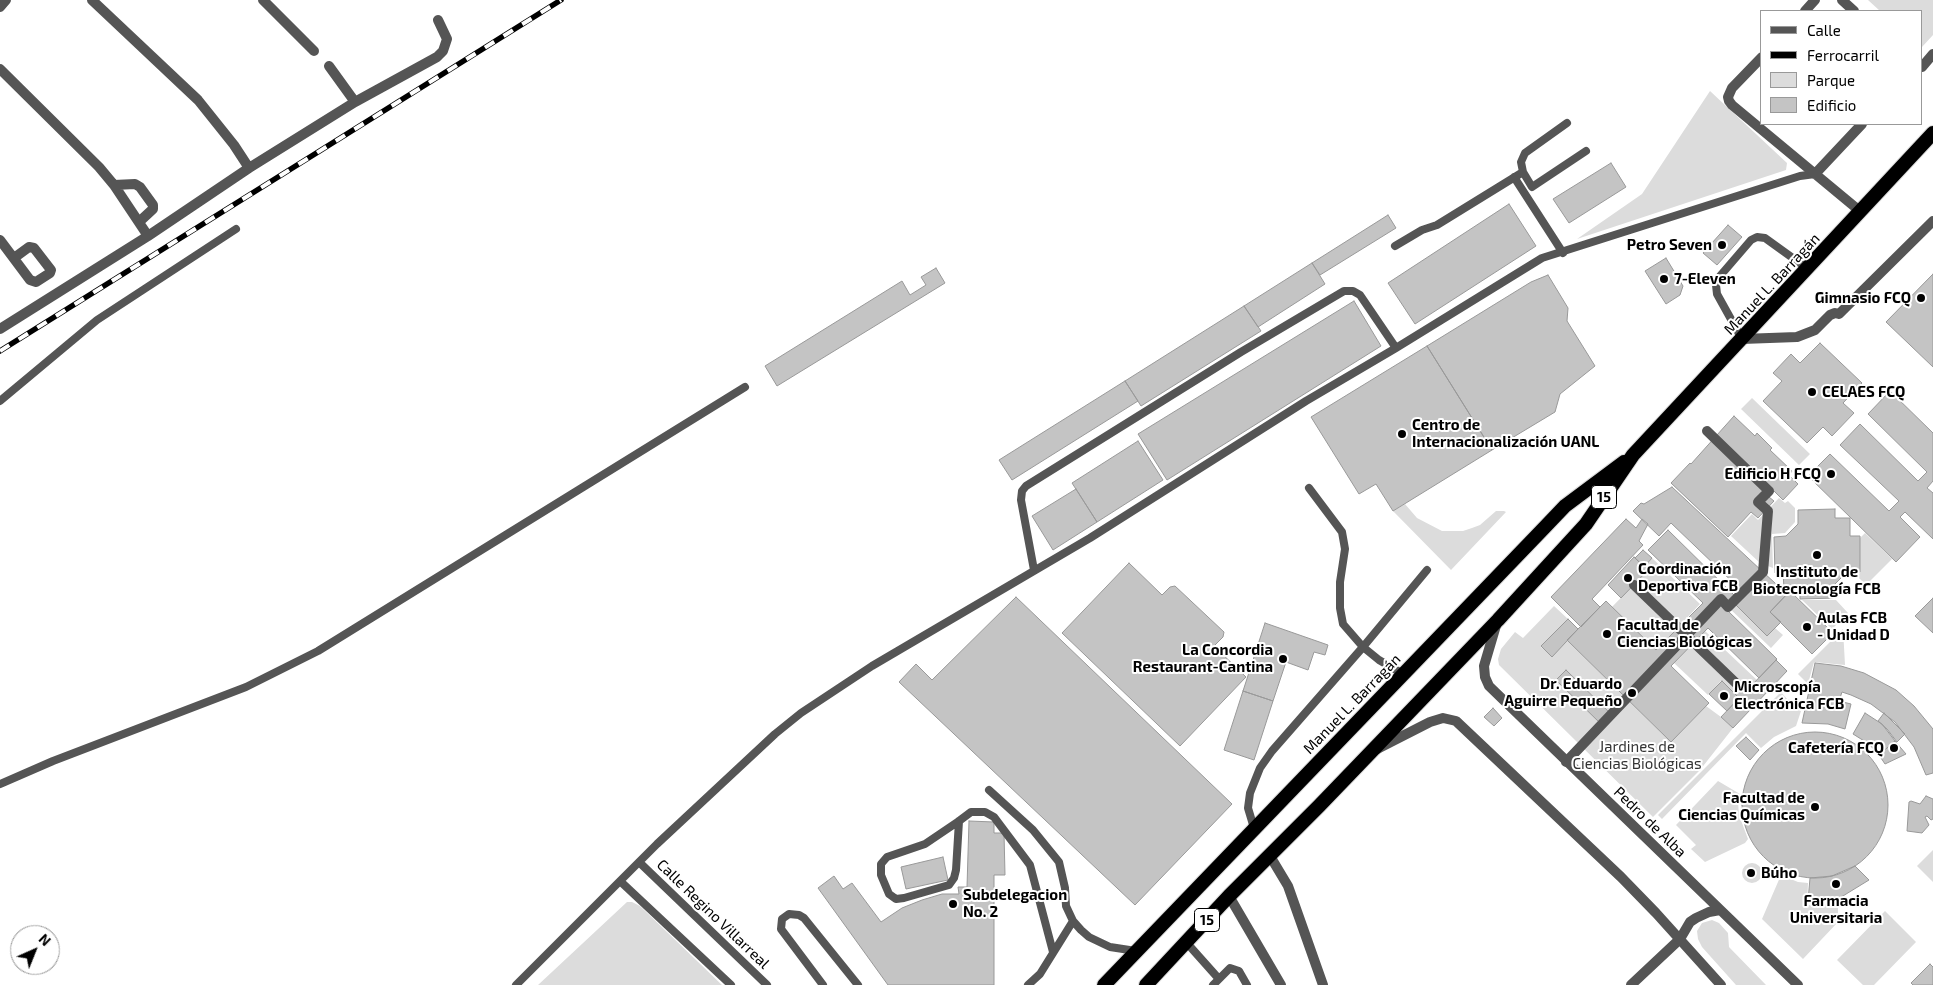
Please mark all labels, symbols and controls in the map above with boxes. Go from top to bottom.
legend [1760,10,1923,125]
text: Calle [1807,21,1841,39]
text: Ferrocarril [1807,46,1879,64]
text: Parque [1807,71,1855,89]
text: Edificio [1807,96,1856,114]
street label: Manuel L. Barragán [1720,230,1824,338]
place label: Petro Seven [1627,236,1712,254]
marker: Petro Seven [1716,239,1728,251]
place label: 7-Eleven [1674,270,1736,288]
marker: 7-Eleven [1658,273,1670,285]
place label: Gimnasio FCQ [1815,289,1911,307]
marker: Gimnasio FCQ [1915,292,1927,304]
place label: CELAES FCQ [1822,383,1905,401]
marker: CELAES FCQ [1806,386,1818,398]
place label: Centro de Internacionalización UANL [1412,416,1599,451]
marker: Centro de Internacionalización UANL [1396,428,1408,440]
place label: Edificio H FCQ [1724,465,1821,483]
marker: Edificio H FCQ [1825,468,1837,480]
road number: 15 [1592,486,1616,508]
marker: Instituto de Biotecnología FCB [1811,549,1823,561]
place label: Coordinación Deportiva FCB [1638,560,1738,595]
place label: Instituto de Biotecnología FCB [1753,563,1881,598]
marker: Coordinación Deportiva FCB [1622,572,1634,584]
place label: Aulas FCB - Unidad D [1817,609,1890,644]
place label: Facultad de Ciencias Biológicas [1617,616,1752,651]
marker: Aulas FCB - Unidad D [1801,621,1813,633]
marker: Facultad de Ciencias Biológicas [1601,628,1613,640]
place label: La Concordia Restaurant-Cantina [1133,641,1273,676]
street label: Manuel L. Barragán [1300,650,1404,758]
marker: La Concordia Restaurant-Cantina [1277,653,1289,665]
place label: Dr. Eduardo Aguirre Pequeño [1504,675,1622,710]
place label: Microscopía Electrónica FCB [1734,678,1844,713]
marker: Dr. Eduardo Aguirre Pequeño [1626,687,1638,699]
marker: Microscopía Electrónica FCB [1718,690,1730,702]
park label: Jardines de Ciencias Biológicas [1572,738,1702,773]
place label: Cafetería FCQ [1788,739,1884,757]
marker: Cafetería FCQ [1888,742,1900,754]
street label: Pedro de Alba [1610,783,1690,861]
place label: Facultad de Ciencias Químicas [1678,789,1805,824]
marker: Facultad de Ciencias Químicas [1809,801,1821,813]
street label: Calle Regino Villarreal [653,856,773,972]
place label: Búho [1761,864,1797,882]
marker: Búho [1745,867,1757,879]
marker: Farmacia Universitaria [1830,878,1842,890]
place label: Subdelegacion No. 2 [963,886,1067,921]
place label: Farmacia Universitaria [1790,892,1882,927]
marker: Subdelegacion No. 2 [947,898,959,910]
road number: 15 [1194,908,1220,932]
north arrow [10,925,60,975]
text: N [36,930,55,949]

